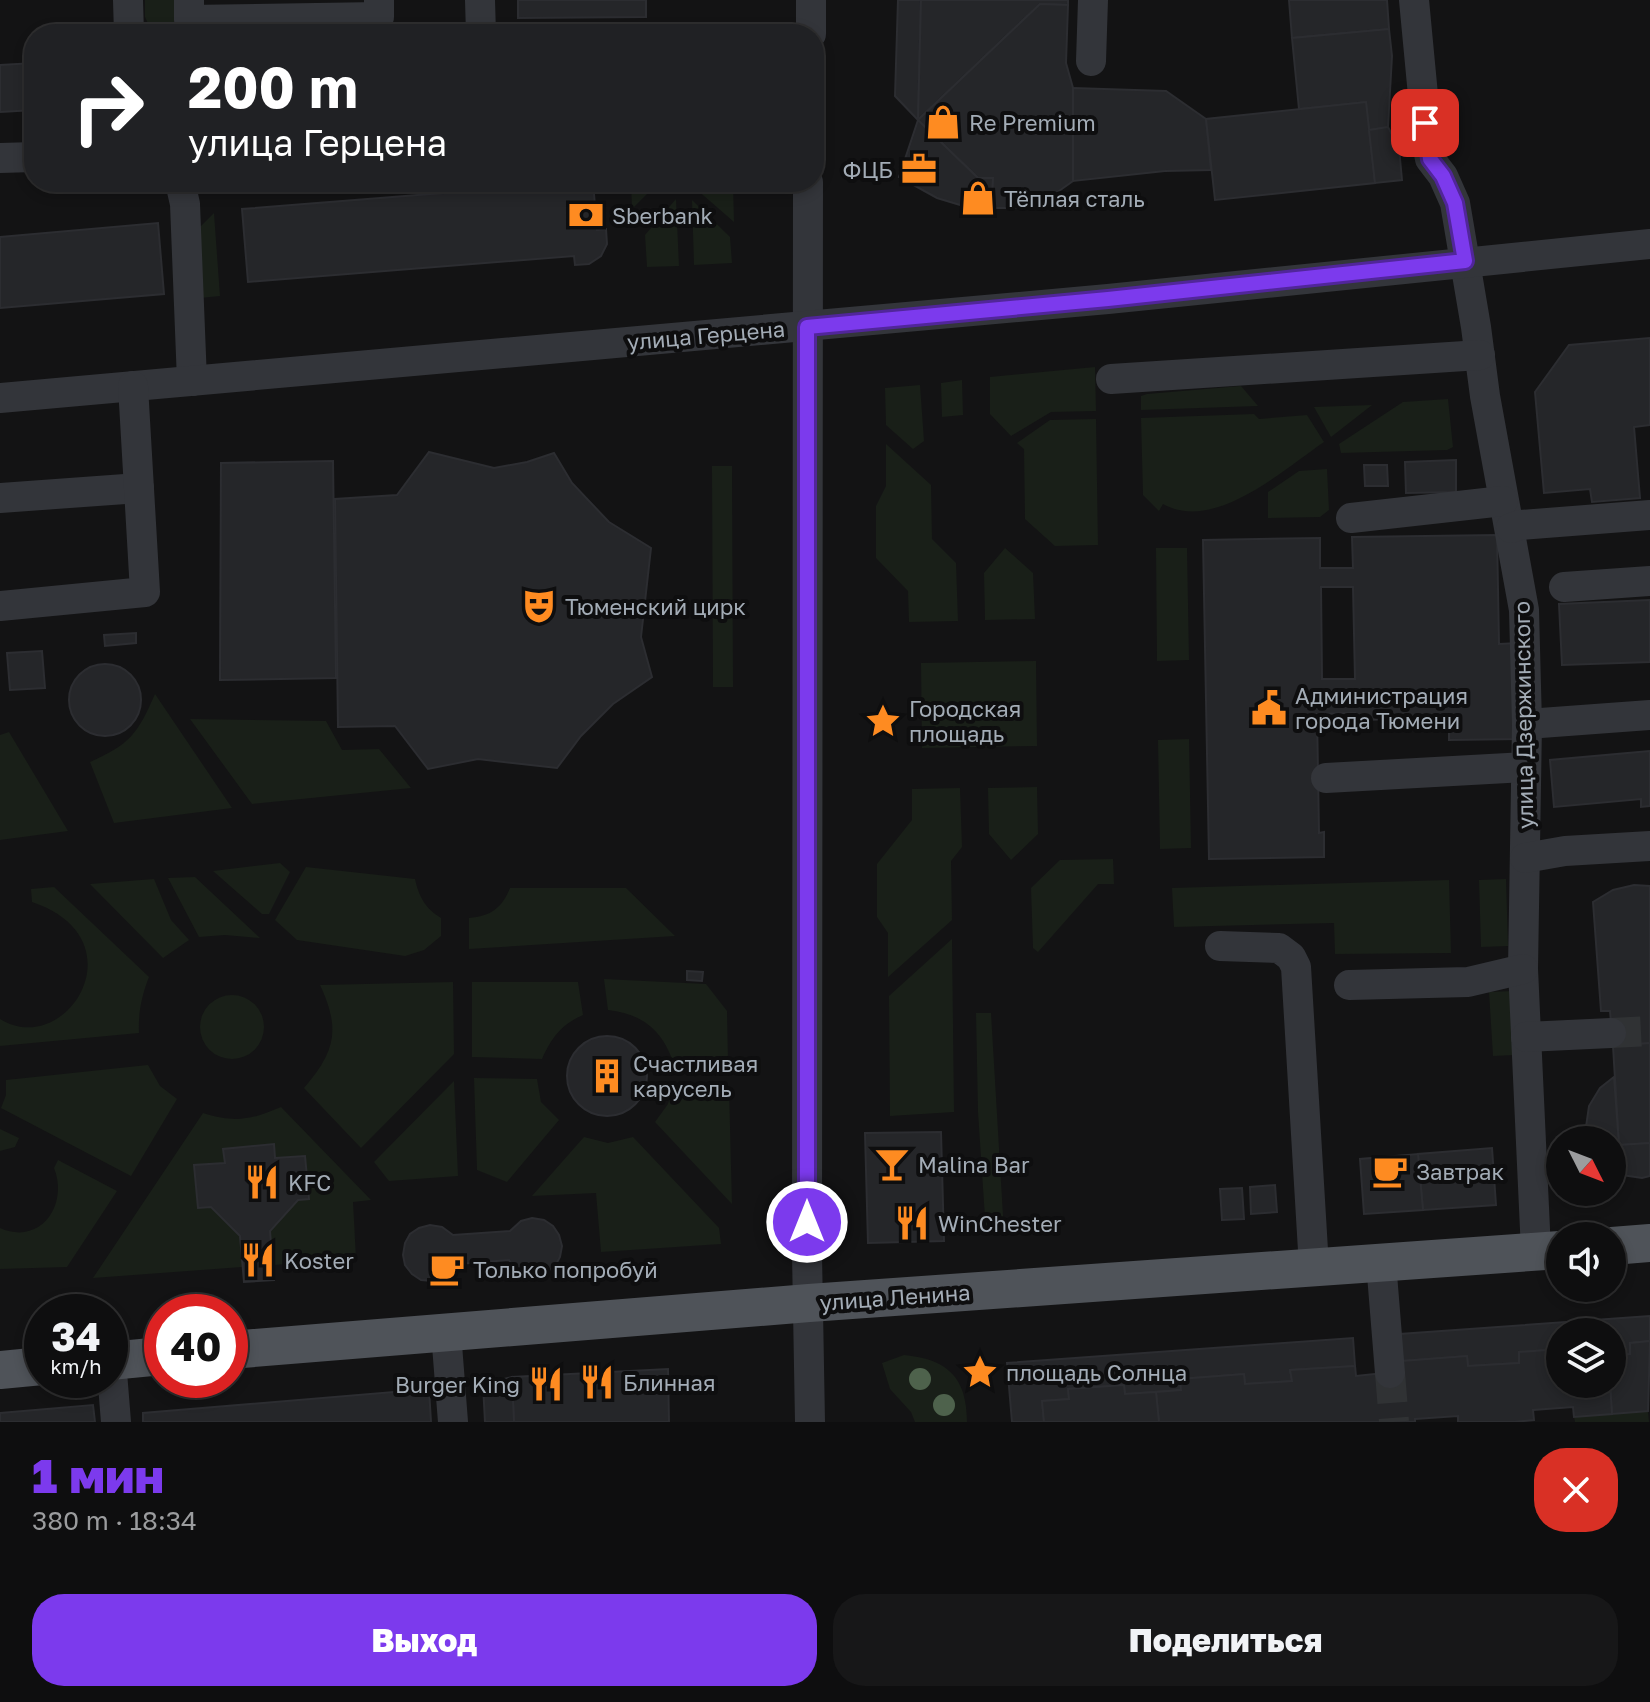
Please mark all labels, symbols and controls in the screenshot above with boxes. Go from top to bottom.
text: 200 m [188,53,358,120]
icon: right [56,56,160,160]
pin [1391,89,1459,157]
icon: arrive [1403,101,1447,145]
shop icon: Re Premium [924,103,962,141]
place label: Re Premium [969,109,1096,136]
text: улица Герцена [188,121,447,164]
office icon: ФЦБ [900,150,938,188]
place label: ФЦБ [843,156,893,183]
shop icon: Тёплая сталь [959,179,997,217]
place label: Тёплая сталь [1004,185,1145,212]
bank icon: Sberbank [567,196,605,234]
place label: Sberbank [612,202,713,229]
street label: улица Герцена [626,315,786,355]
theatre icon: Тюменский цирк [520,587,558,625]
place label: Тюменский цирк [565,593,746,620]
street label: улица Дзержинского [1508,601,1538,829]
place label: Администрация города Тюмени [1295,682,1468,734]
public building icon: Администрация города Тюмени [1250,689,1288,727]
place label: Городская площадь [909,695,1021,747]
place icon: Городская площадь [864,702,902,740]
place label: Счастливая карусель [633,1050,758,1102]
building icon: Счастливая карусель [588,1057,626,1095]
north arrow [1546,1126,1626,1206]
map controls [1546,1126,1626,1398]
bar icon: Malina Bar [873,1145,911,1183]
place label: Malina Bar [918,1151,1030,1178]
cafe icon: Завтрак [1371,1152,1409,1190]
place label: Завтрак [1416,1158,1504,1185]
restaurant icon: KFC [243,1163,281,1201]
place label: KFC [288,1169,331,1196]
position arrow [765,1180,849,1264]
restaurant icon: WinChester [893,1204,931,1242]
place label: WinChester [938,1210,1062,1237]
button: sound [1546,1222,1626,1302]
restaurant icon: Koster [239,1241,277,1279]
place label: Koster [284,1247,354,1274]
cafe icon: Только попробуй [428,1250,466,1288]
place label: Только попробуй [473,1256,658,1283]
street label: улица Ленина [819,1278,971,1316]
speed limit sign: 40 [144,1294,248,1398]
text: 34 [51,1312,101,1360]
button: layers [1546,1318,1626,1398]
place icon: площадь Солнца [961,1353,999,1391]
text: km/h [51,1354,101,1378]
place label: площадь Солнца [1006,1359,1187,1386]
restaurant icon: Блинная [578,1363,616,1401]
restaurant icon: Burger King [527,1365,565,1403]
place label: Блинная [623,1369,716,1396]
place label: Burger King [395,1371,520,1398]
text: 1 мин [32,1446,164,1504]
button: close [1534,1448,1618,1532]
text: 380 m · 18:34 [32,1505,197,1536]
button: Выход [32,1594,817,1686]
button: Поделиться [833,1594,1618,1686]

